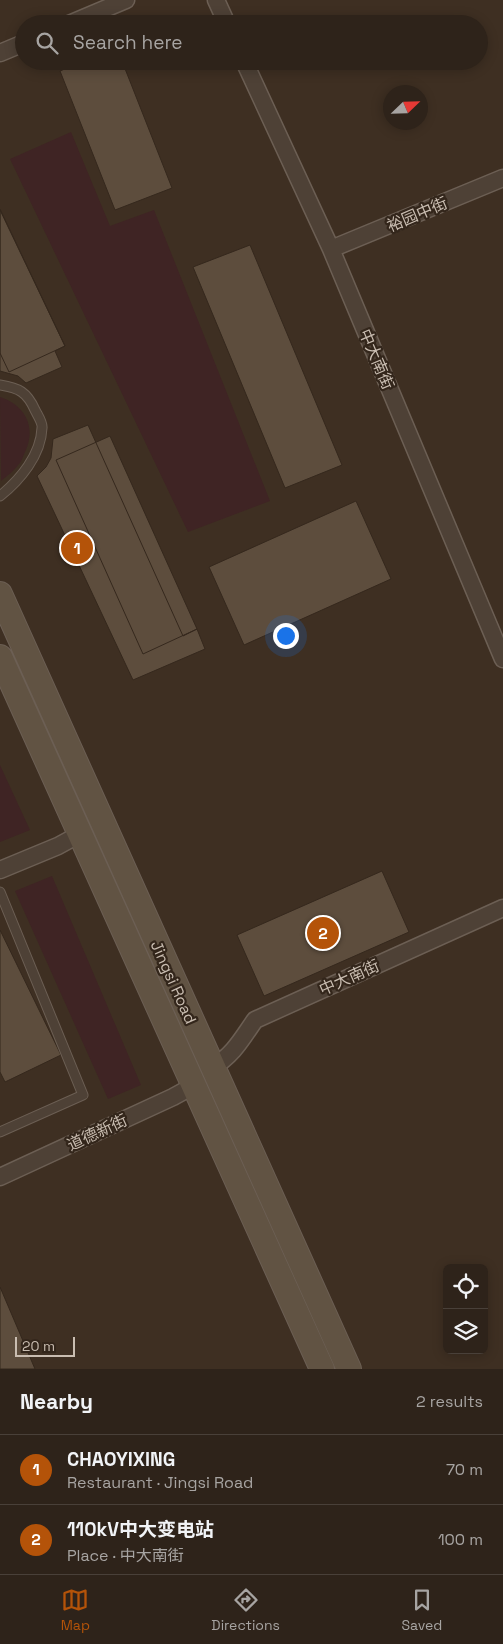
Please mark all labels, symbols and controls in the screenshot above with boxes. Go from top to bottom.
search box [15,15,488,70]
icon: search [33,29,61,57]
text: Search here [73,30,183,55]
north arrow [383,85,428,130]
street label: 裕园中街 [384,192,451,237]
street label: 中大南街 [354,326,399,393]
pin: 1 [61,529,93,567]
your location [273,623,299,649]
pin: 2 [307,914,339,952]
street label: Jingsi Road [146,937,201,1027]
street label: 中大南街 [316,955,383,1000]
street label: 道德新街 [64,1109,131,1155]
map controls [443,1264,488,1354]
button: locate [443,1264,488,1309]
button: layers [443,1309,488,1354]
scale bar [15,1334,75,1357]
text: 20 m [22,1337,55,1355]
text: Nearby [20,1388,93,1415]
text: 2 results [416,1391,483,1412]
text: CHAOYIXING [67,1447,175,1472]
text: 1 [32,1459,40,1480]
text: 70 m [446,1459,483,1480]
text: Restaurant · Jingsi Road [67,1472,253,1493]
text: 110kV中大变电站 [67,1517,214,1542]
text: 2 [31,1529,41,1550]
text: 100 m [438,1529,483,1550]
text: Place · 中大南街 [67,1545,184,1566]
tab: Map [61,1586,90,1634]
tab: Directions [211,1586,280,1634]
tab: Saved [401,1586,442,1634]

